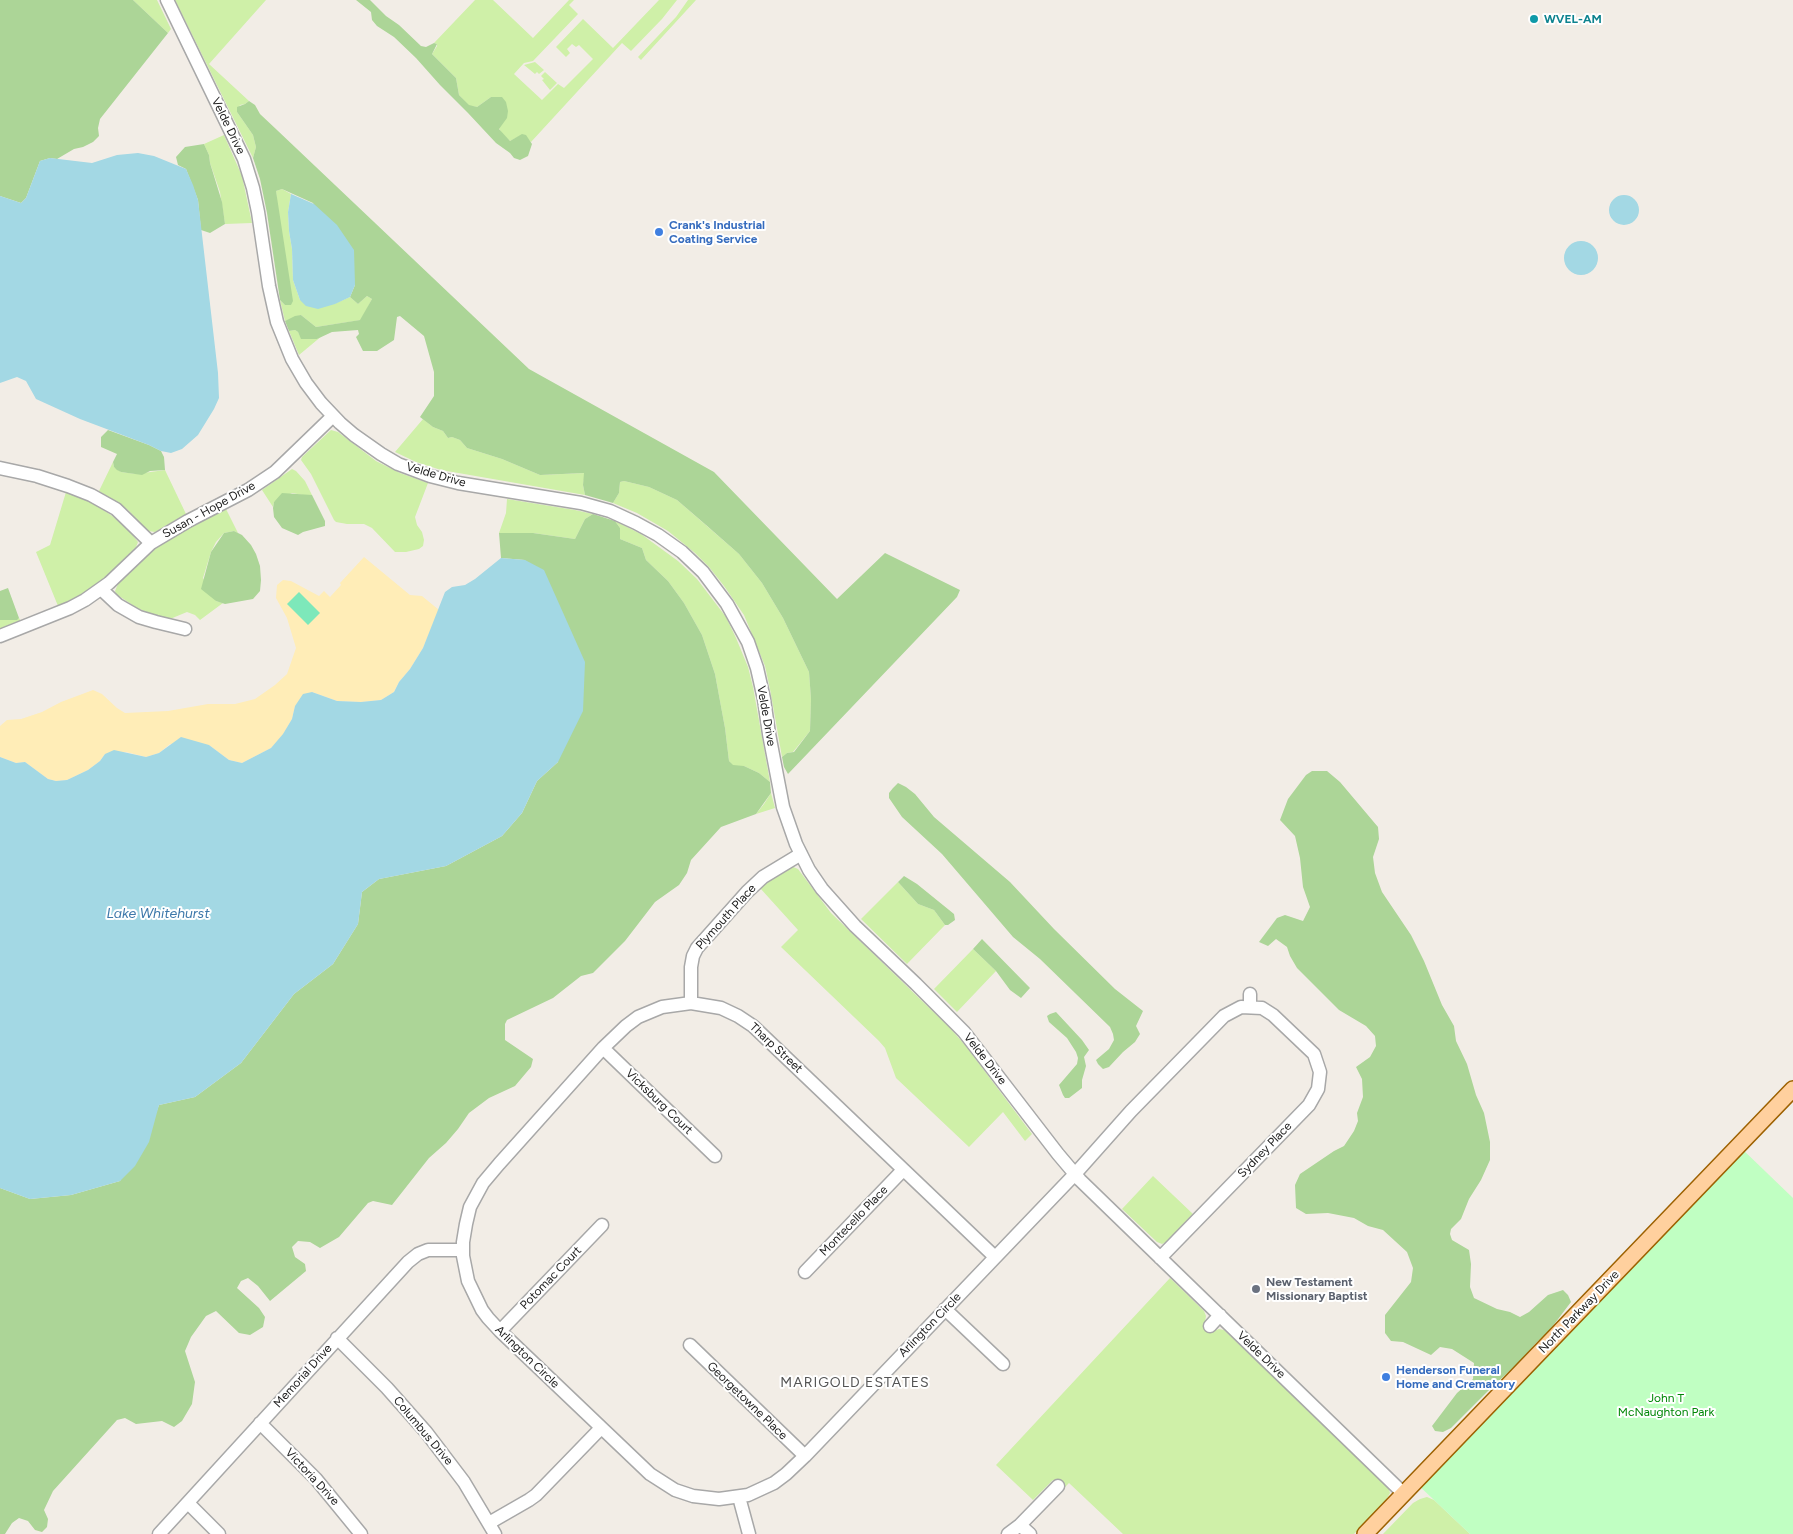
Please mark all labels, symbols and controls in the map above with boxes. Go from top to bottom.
place label: WVEL-AM [1544,12,1602,26]
marker: WVEL-AM [1528,13,1540,25]
street label: Velde Drive [208,95,248,157]
place label: Crank's Industrial Coating Service [669,218,765,246]
marker: Crank's Industrial Coating Service [653,226,665,238]
street label: Velde Drive [405,460,467,490]
street label: Susan - Hope Drive [160,479,258,541]
street label: Velde Drive [754,685,778,747]
street label: Plymouth Place [693,881,759,953]
water label: Lake Whitehurst [106,906,210,922]
street label: Tharp Street [747,1020,805,1076]
street label: Velde Drive [960,1030,1010,1088]
street label: Vicksburg Court [622,1066,696,1138]
street label: Sydney Place [1235,1119,1295,1181]
street label: Montecello Place [817,1183,891,1259]
street label: Potomac Court [517,1244,585,1312]
street label: North Parkway Drive [1536,1268,1622,1356]
place label: New Testament Missionary Baptist [1266,1275,1368,1303]
marker: New Testament Missionary Baptist [1250,1283,1262,1295]
street label: Arlington Circle [896,1290,964,1360]
street label: Arlington Circle [492,1323,562,1391]
street label: Velde Drive [1234,1329,1288,1381]
street label: Memorial Drive [271,1341,335,1411]
street label: Georgetowne Place [704,1359,790,1443]
place label: Henderson Funeral Home and Crematory [1396,1363,1515,1391]
marker: Henderson Funeral Home and Crematory [1380,1371,1392,1383]
district label: MARIGOLD ESTATES [778,1375,932,1391]
park label: John T McNaughton Park [1618,1391,1714,1419]
street label: Columbus Drive [390,1394,456,1468]
street label: Victoria Drive [282,1445,342,1509]

